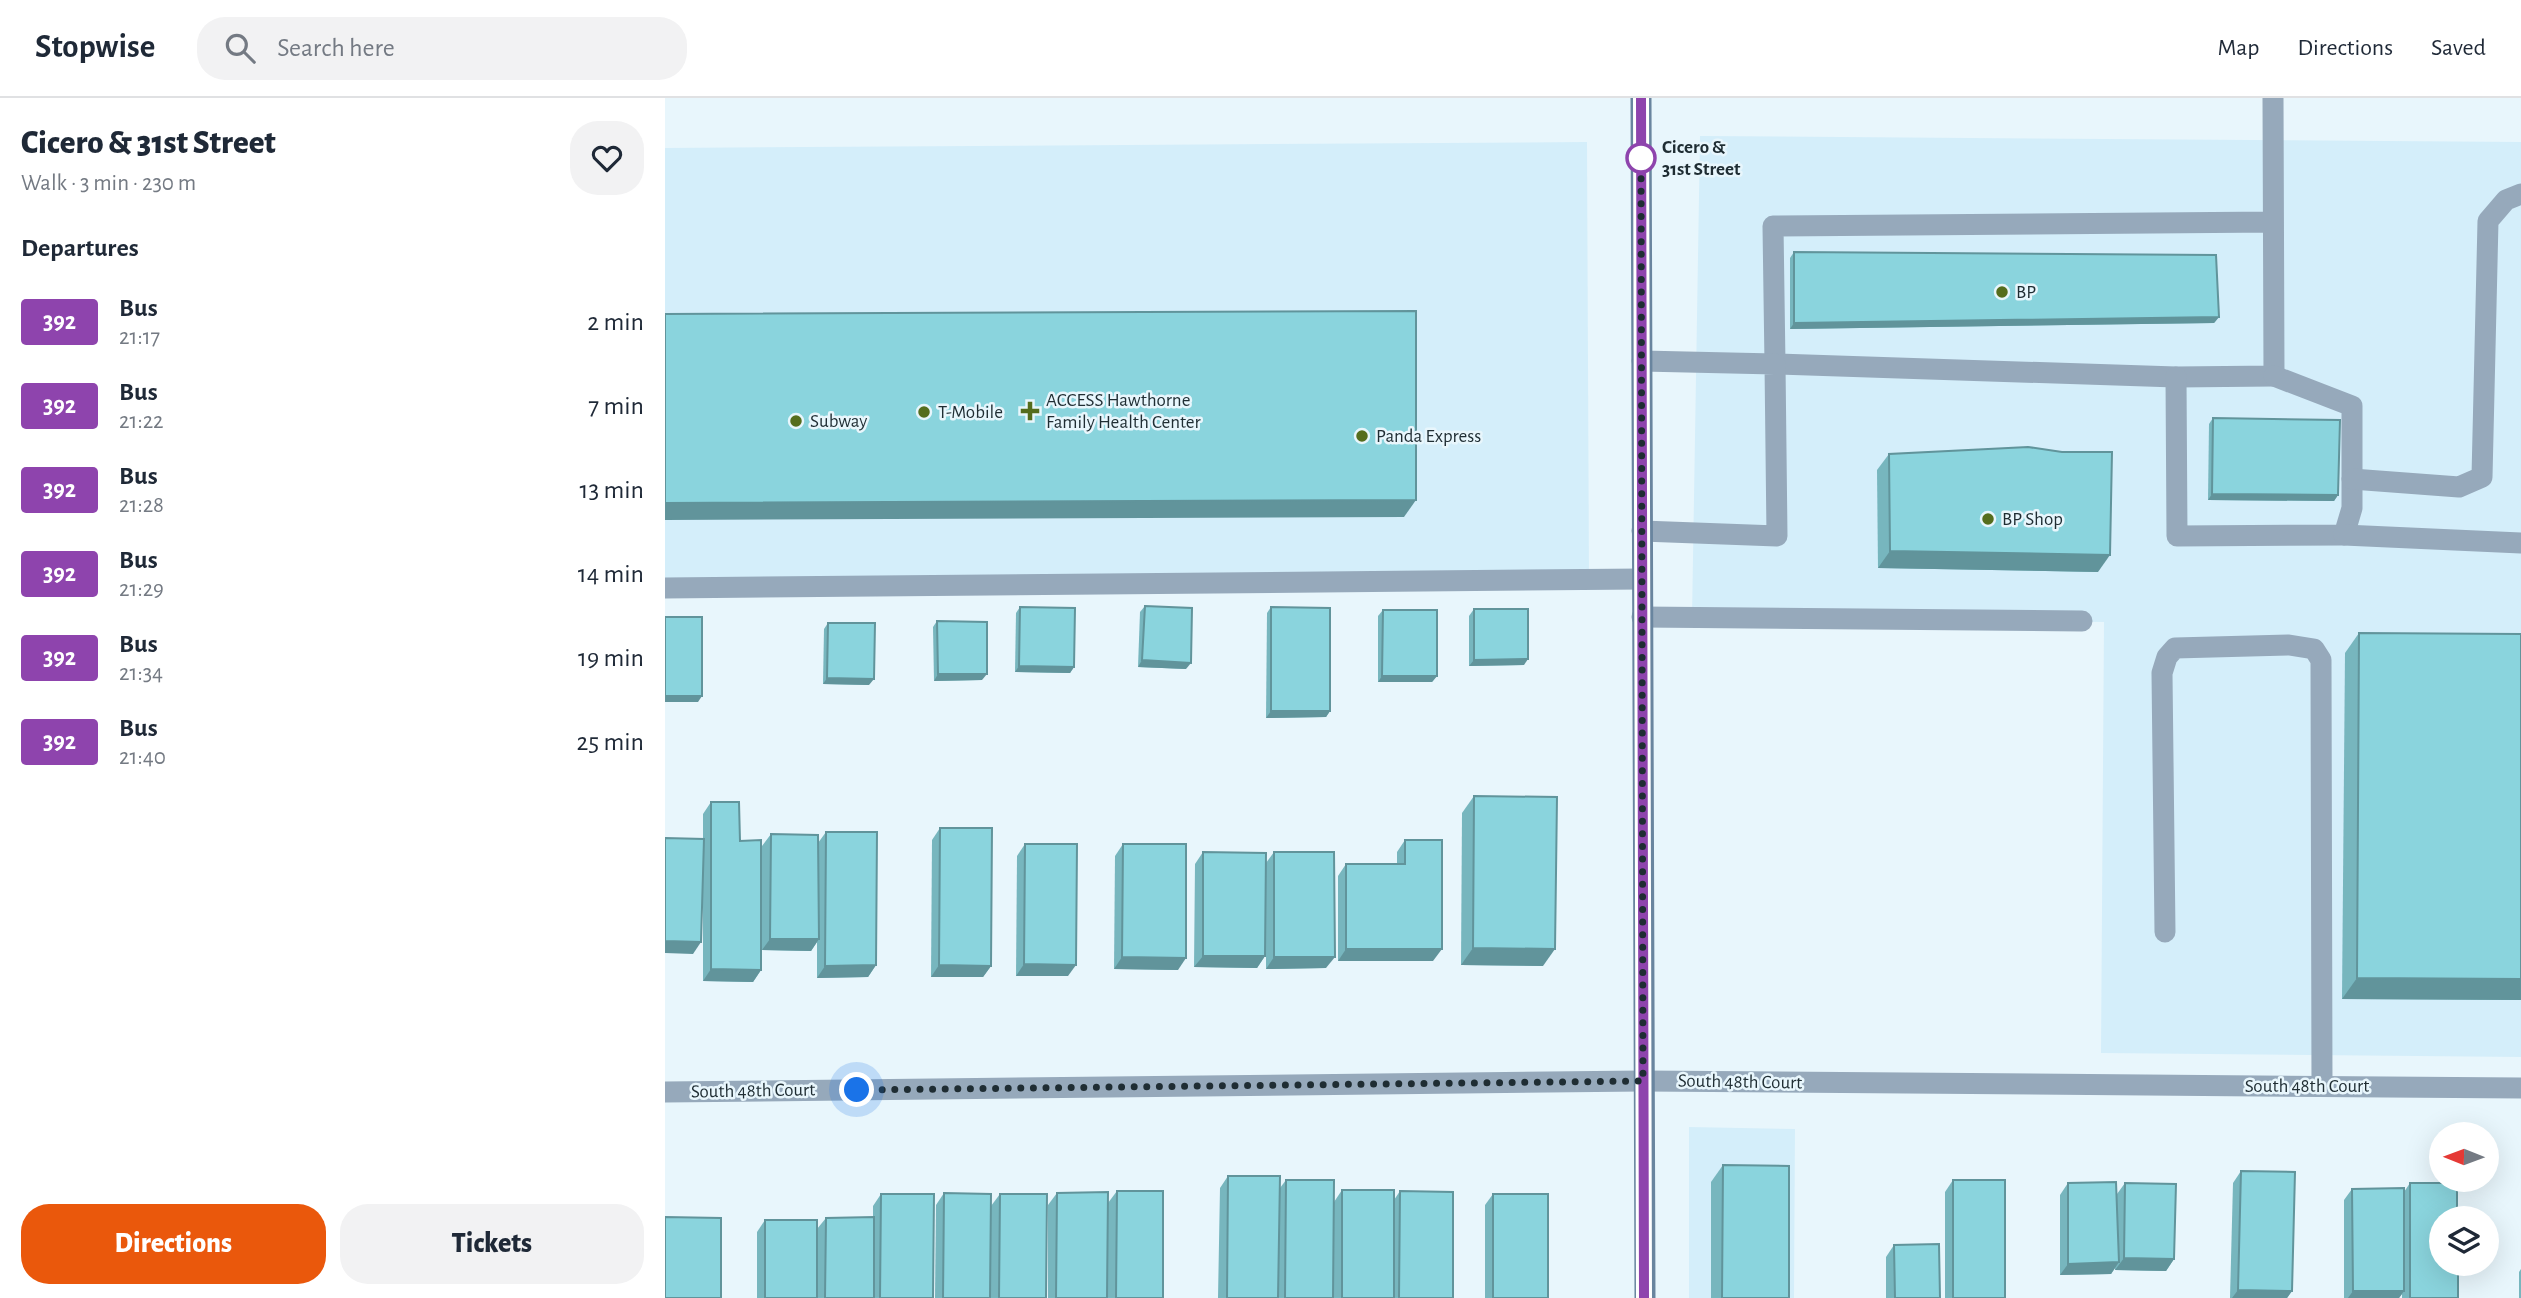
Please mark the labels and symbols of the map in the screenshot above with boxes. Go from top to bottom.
place label: Cicero & 31st Street [1662,138,1741,179]
marker: Cicero & 31st Street [1626,143,1656,173]
place label: BP [2016,283,2036,302]
marker: BP [1994,284,2010,300]
place label: ACCESS Hawthorne Family Health Center [1046,391,1201,432]
marker: ACCESS Hawthorne Family Health Center [1020,401,1040,421]
place label: T-Mobile [938,403,1003,422]
marker: T-Mobile [916,404,932,420]
place label: Subway [810,412,867,431]
marker: Subway [788,413,804,429]
place label: Panda Express [1376,427,1481,446]
marker: Panda Express [1354,428,1370,444]
place label: BP Shop [2002,510,2063,529]
marker: BP Shop [1980,511,1996,527]
street label: South 48th Court [1678,1071,1802,1093]
your location [839,1072,874,1107]
street label: South 48th Court [2245,1077,2369,1096]
street label: South 48th Court [691,1080,815,1102]
north arrow [2429,1122,2499,1192]

